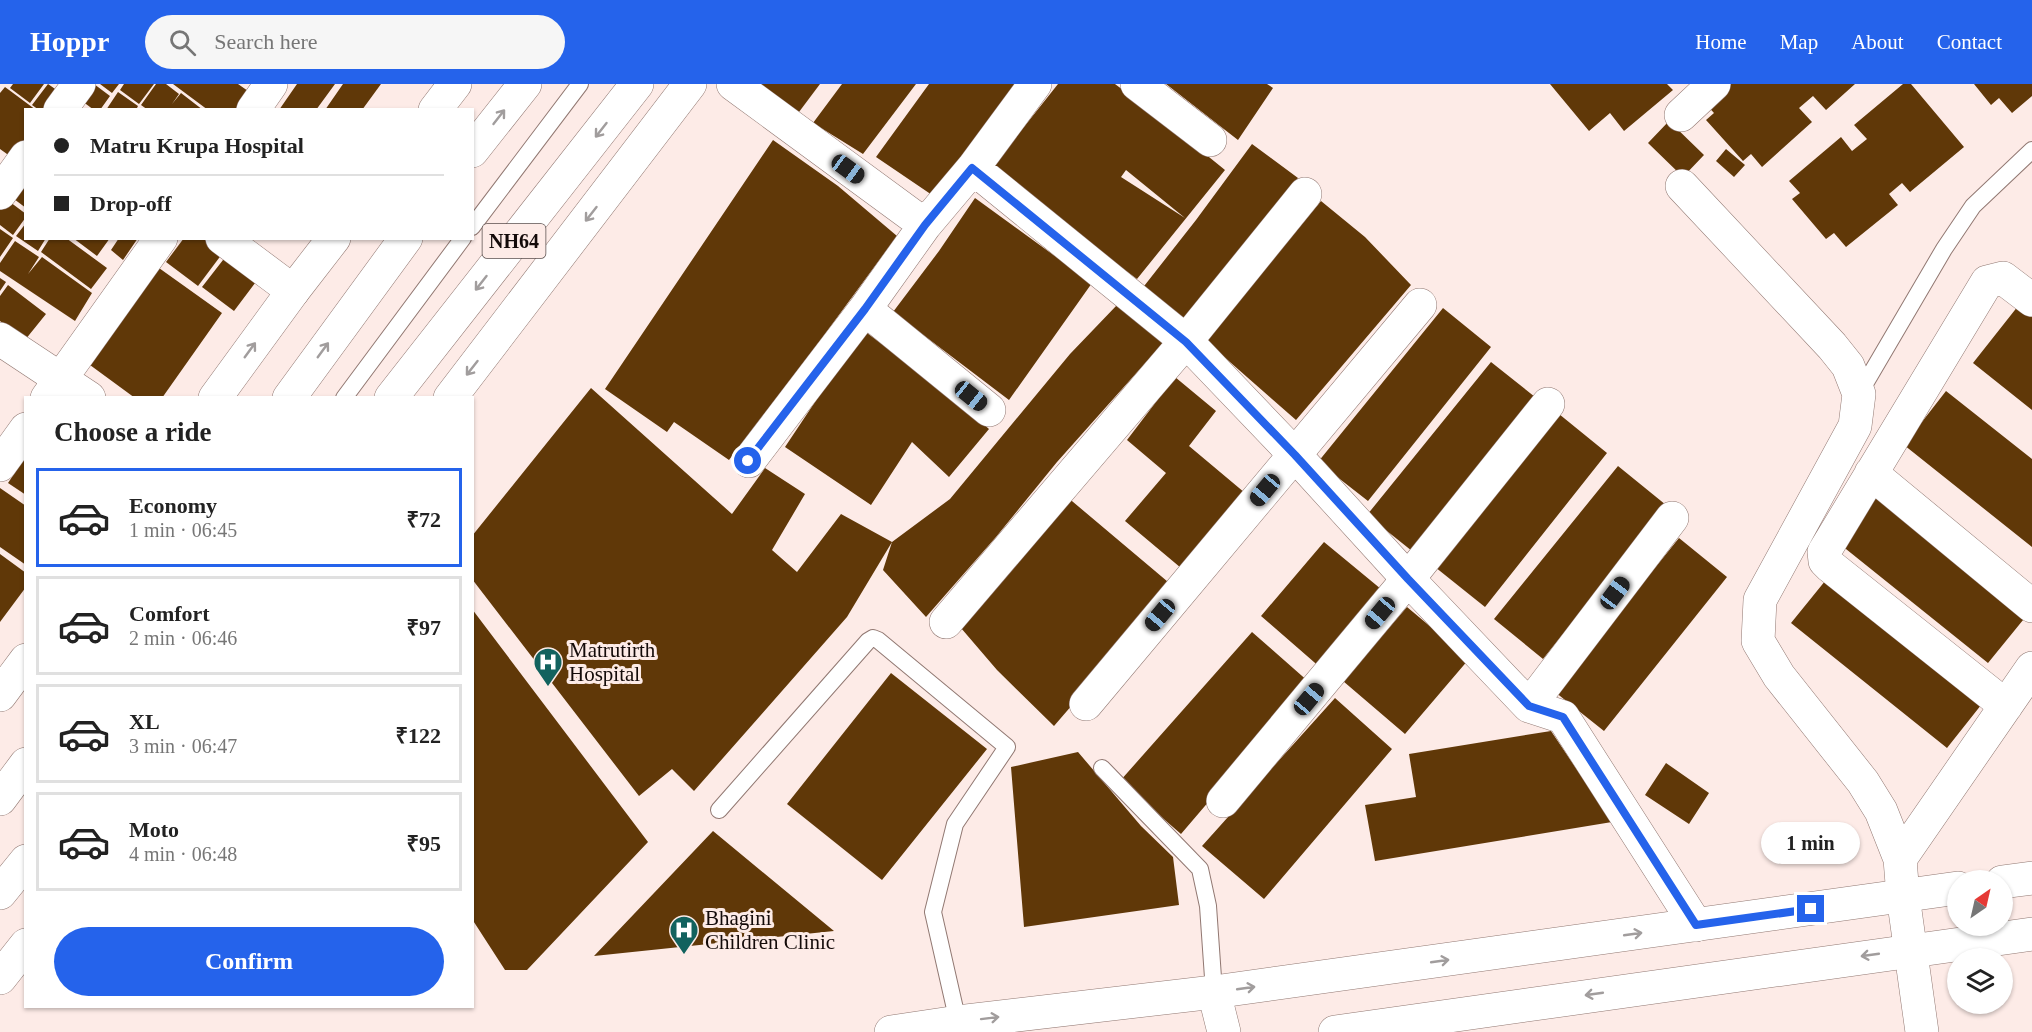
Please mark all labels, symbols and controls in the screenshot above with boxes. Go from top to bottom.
search box [145,15,565,69]
text: Hoppr [30,26,109,57]
icon: search [166,26,199,59]
text: Search here [214,29,318,54]
text: Home [1695,30,1747,54]
text: Map [1780,30,1818,54]
text: About [1851,30,1904,54]
text: Contact [1937,30,2002,54]
one-way arrow [492,110,505,126]
one-way arrow [595,122,608,138]
text: Matru Krupa Hospital [90,133,304,158]
car [828,151,868,187]
text: Drop-off [90,191,171,216]
one-way arrow [584,205,597,221]
road number: NH64 [482,224,546,258]
one-way arrow [474,275,487,291]
one-way arrow [244,343,256,359]
one-way arrow [317,343,329,359]
one-way arrow [466,360,478,376]
car [951,378,991,414]
text: Choose a ride [54,417,212,447]
route start [734,447,761,474]
car [1247,470,1283,510]
icon: car [57,491,111,545]
text: Economy [129,493,217,518]
text: ₹72 [406,507,441,532]
text: 1 min · 06:45 [129,519,237,541]
car [1597,573,1633,613]
car [1362,593,1398,633]
car [1142,595,1178,635]
icon: car [57,599,111,653]
text: Comfort [129,601,210,626]
text: ₹97 [406,615,441,640]
text: 2 min · 06:46 [129,627,237,649]
place label: Matrutirth Hospital [569,638,656,686]
hospital icon: Matrutirth Hospital [532,646,564,688]
car [1291,679,1327,719]
icon: car [57,707,111,761]
text: XL [129,709,160,734]
text: ₹122 [395,723,441,748]
text: 3 min · 06:47 [129,735,237,757]
icon: car [57,815,111,869]
text: Moto [129,817,179,842]
callout: 1 min [1762,822,1860,864]
text: ₹95 [406,831,441,856]
text: 1 min [1786,832,1835,854]
text: 4 min · 06:48 [129,843,237,865]
north arrow [1947,870,2013,936]
map controls [1947,870,2013,1014]
route end [1797,895,1824,922]
place label: Bhagini Children Clinic [705,906,835,954]
hospital icon: Bhagini Children Clinic [668,914,700,956]
button: Confirm [54,927,444,996]
one-way arrow [1622,928,1642,939]
button: layers [1947,948,2013,1014]
one-way arrow [1861,950,1880,961]
one-way arrow [1429,955,1449,966]
one-way arrow [1236,982,1256,993]
one-way arrow [1584,989,1604,1000]
one-way arrow [980,1013,1000,1024]

